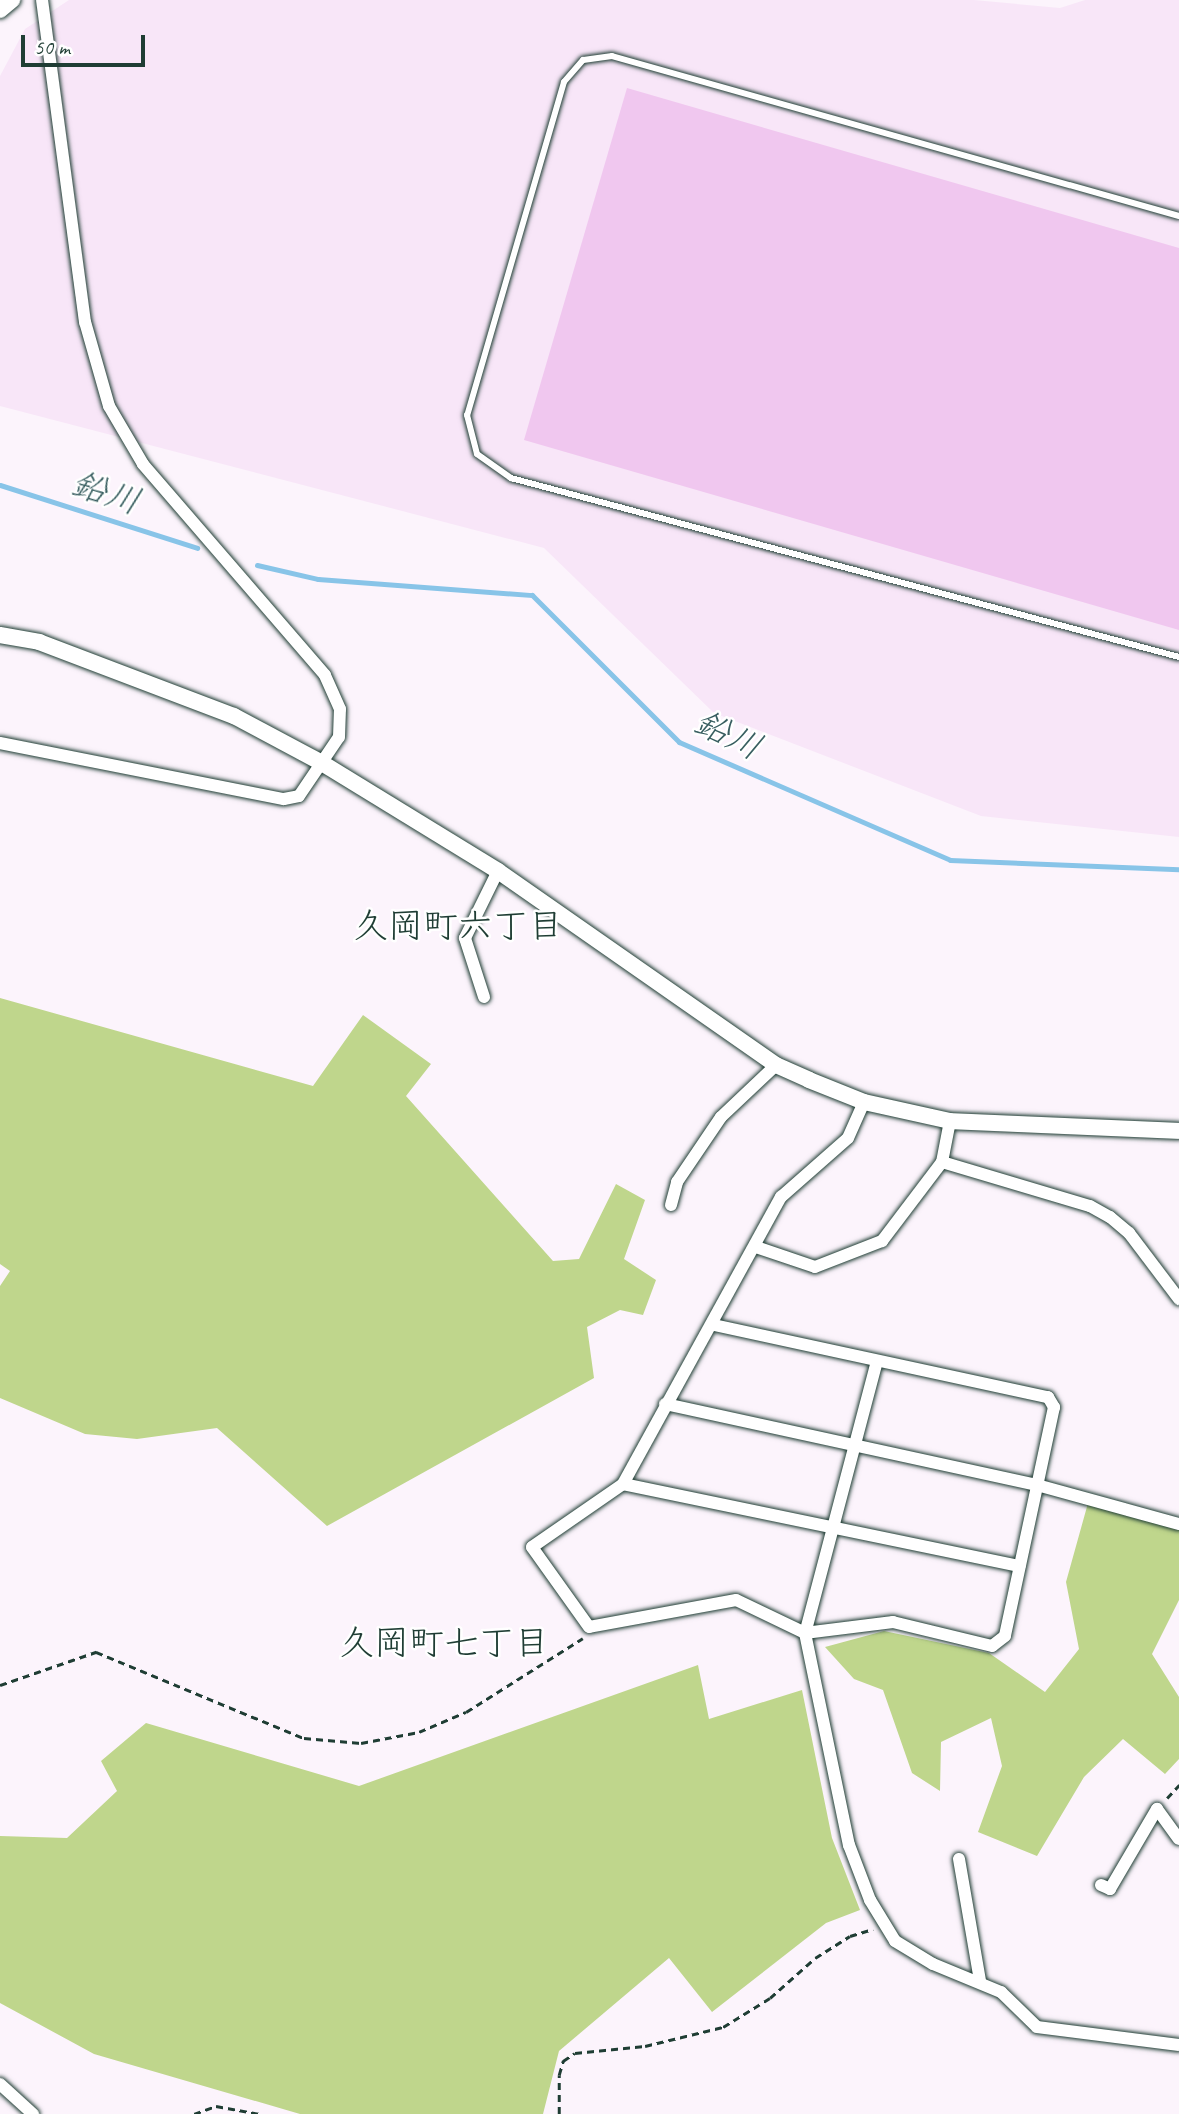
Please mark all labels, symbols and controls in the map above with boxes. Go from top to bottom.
scale bar [24,21,149,65]
text: 50 m [34,34,70,60]
water label: 鉛川 [66,462,146,524]
water label: 鉛川 [687,701,769,769]
district label: 久岡町六丁目 [353,905,563,947]
district label: 久岡町七丁目 [339,1622,549,1664]

